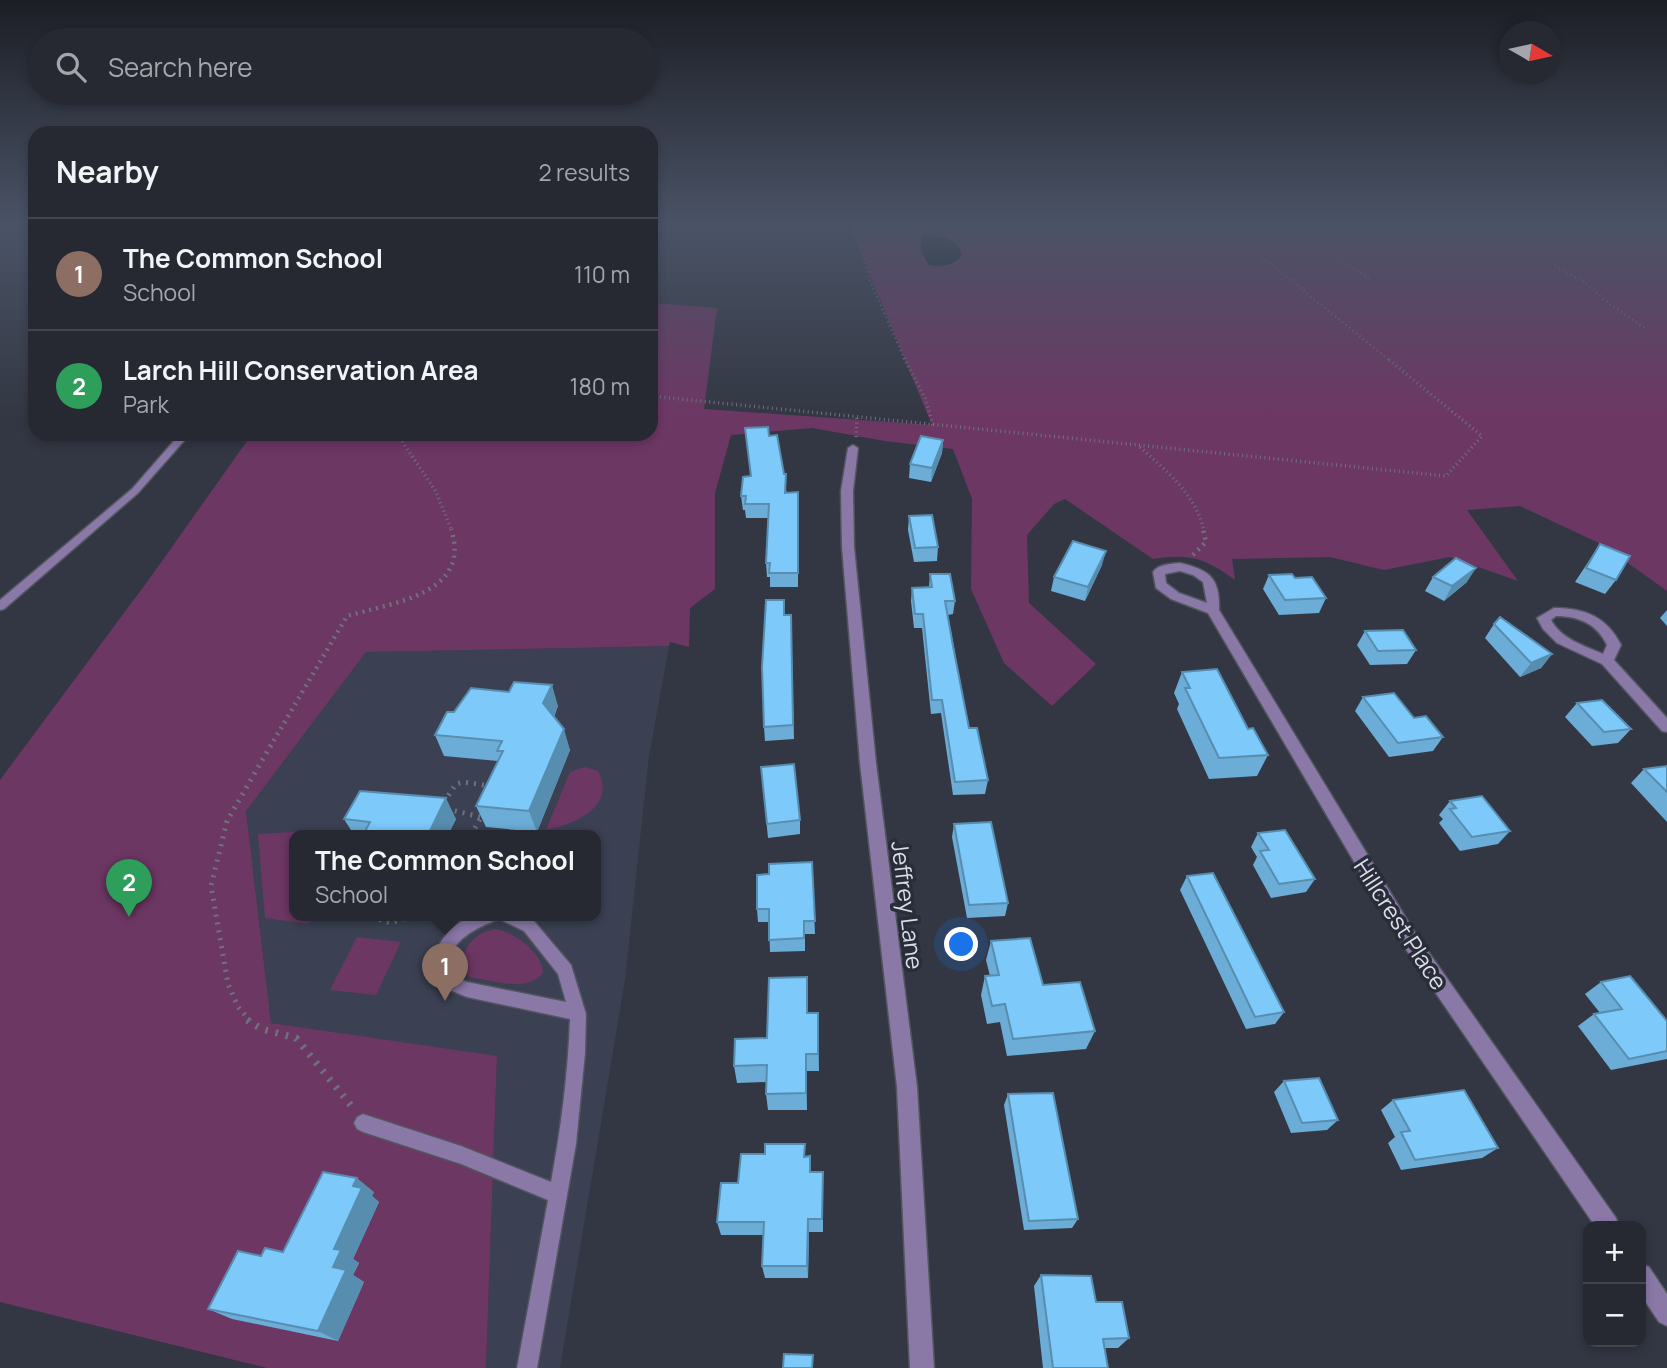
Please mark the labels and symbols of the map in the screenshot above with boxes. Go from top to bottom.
north arrow [1499,21,1562,84]
street label: Jeffrey Lane [884,839,932,971]
street label: Hillcrest Place [1347,852,1455,996]
pin: 2 [106,859,152,917]
your location [944,927,978,961]
pin: 1 [422,943,468,1001]

